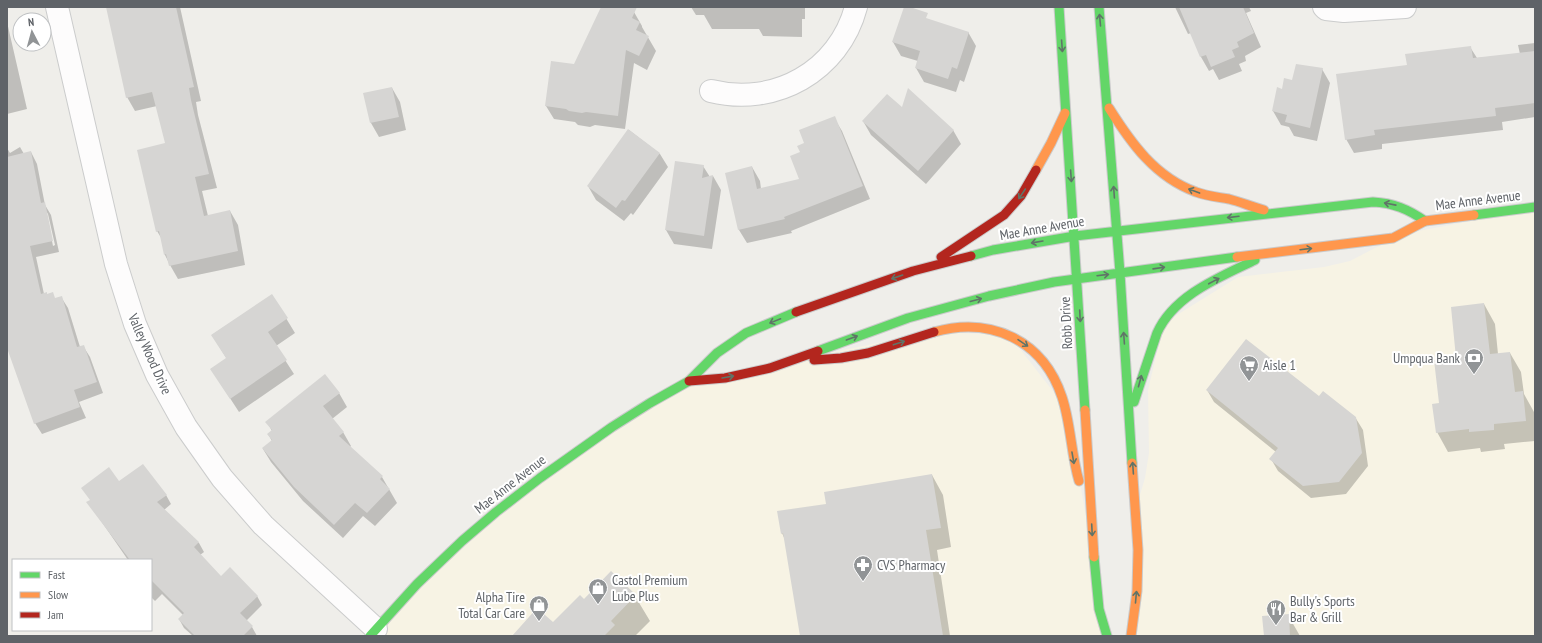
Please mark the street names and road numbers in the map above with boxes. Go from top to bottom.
street label: Mae Anne Avenue [1434,186,1522,214]
street label: Mae Anne Avenue [998,212,1086,244]
street label: Robb Drive [1056,296,1076,350]
street label: Valley Wood Drive [124,310,176,397]
street label: Mae Anne Avenue [471,450,549,517]

